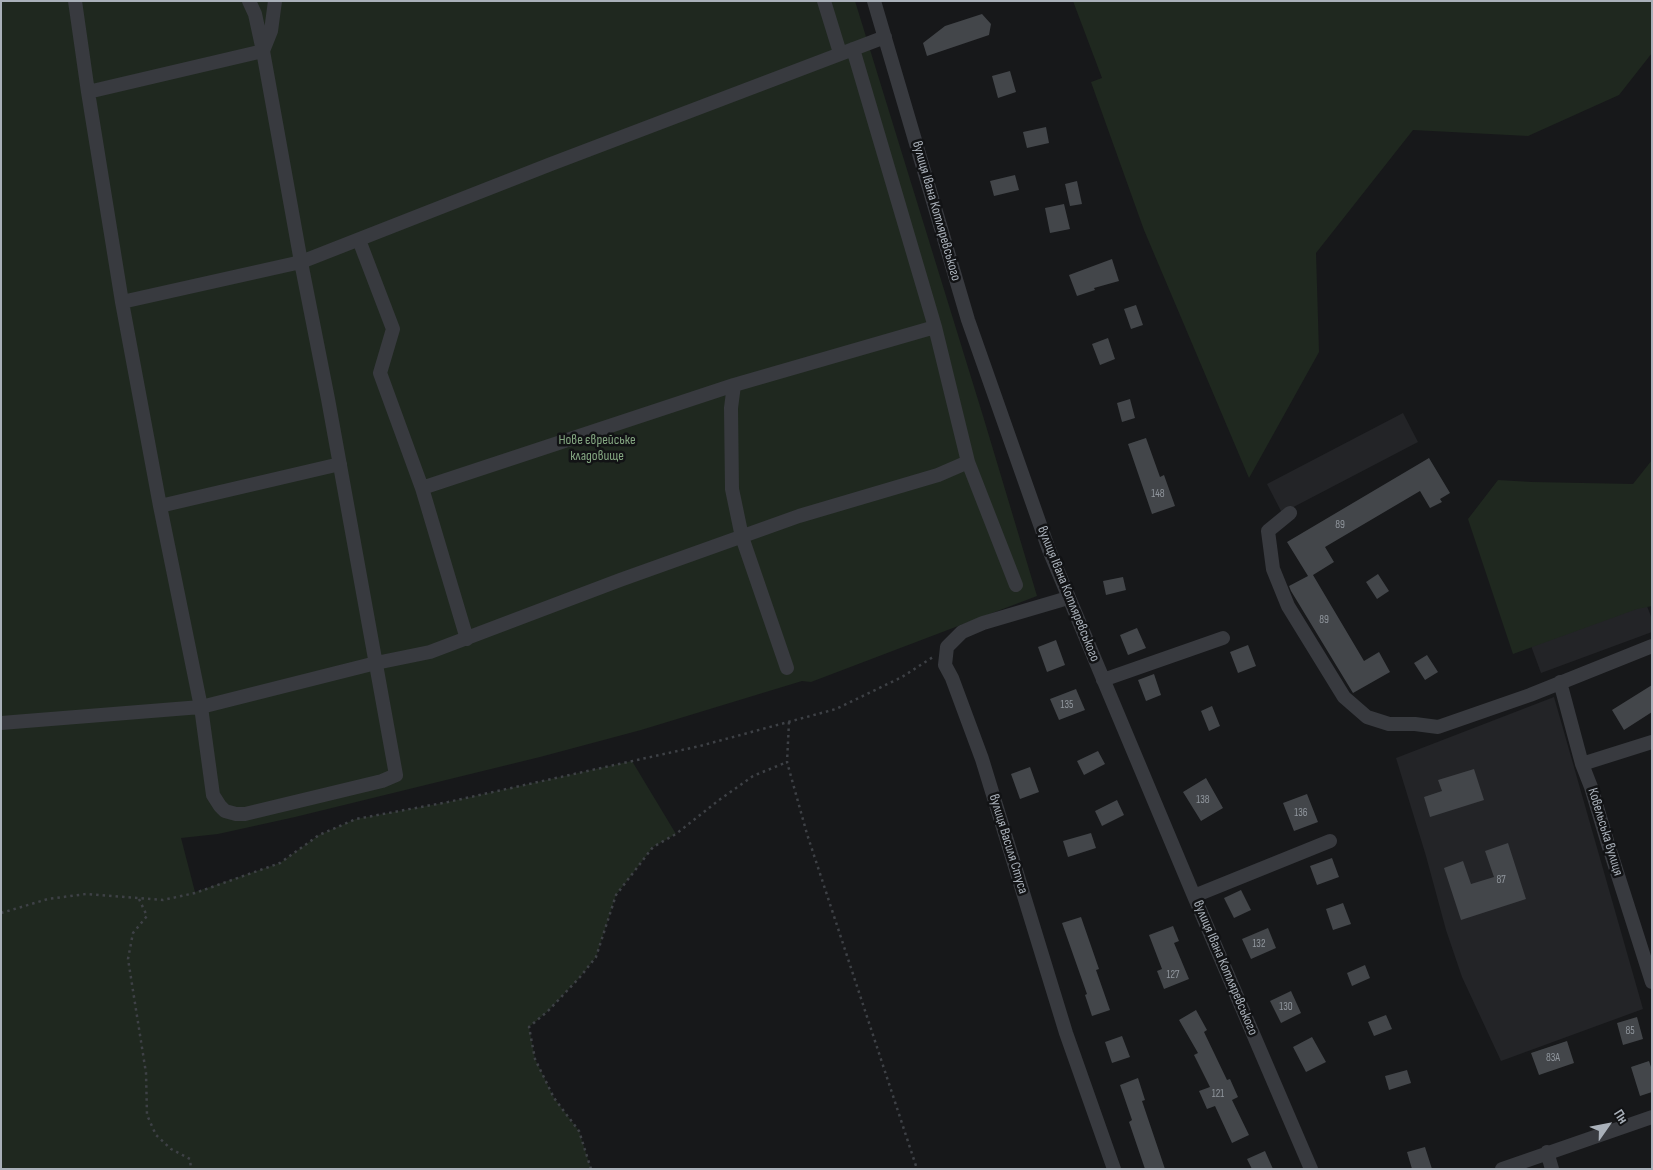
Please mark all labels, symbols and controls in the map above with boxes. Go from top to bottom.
street label: вулиця Івана Котляревського [908,139,964,283]
park label: Нове єврейське кладовище [558,432,636,464]
house number: 148 [1151,487,1165,501]
house number: 89 [1335,518,1345,532]
street label: вулиця Івана Котляревського [1033,524,1103,664]
house number: 89 [1319,613,1329,627]
house number: 135 [1061,698,1073,712]
street label: Ковельська вулиця [1584,786,1626,878]
street label: вулиця Василя Стуса [985,792,1031,896]
house number: 138 [1196,793,1210,807]
house number: 136 [1294,806,1308,820]
house number: 87 [1496,873,1506,887]
street label: вулиця Івана Котляревського [1189,898,1261,1038]
house number: 132 [1252,937,1266,951]
house number: 127 [1167,968,1179,982]
house number: 130 [1279,1000,1293,1014]
house number: 85 [1625,1024,1635,1038]
house number: 83А [1546,1051,1560,1065]
house number: 121 [1212,1087,1224,1101]
north arrow [1583,1100,1633,1150]
text: Пн [1610,1106,1632,1127]

